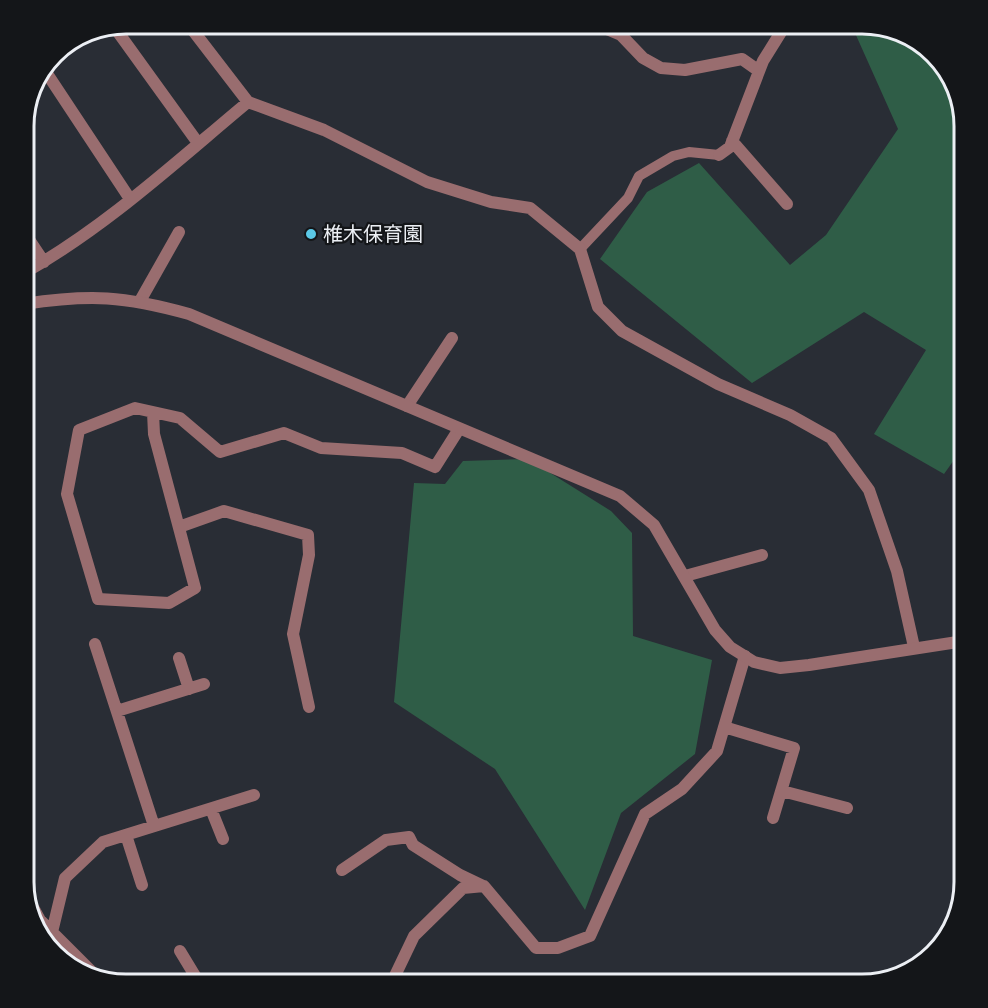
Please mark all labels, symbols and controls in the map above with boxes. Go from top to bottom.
place label: 椎木保育園 [323,222,423,246]
marker: 椎木保育園 [304,227,318,241]

